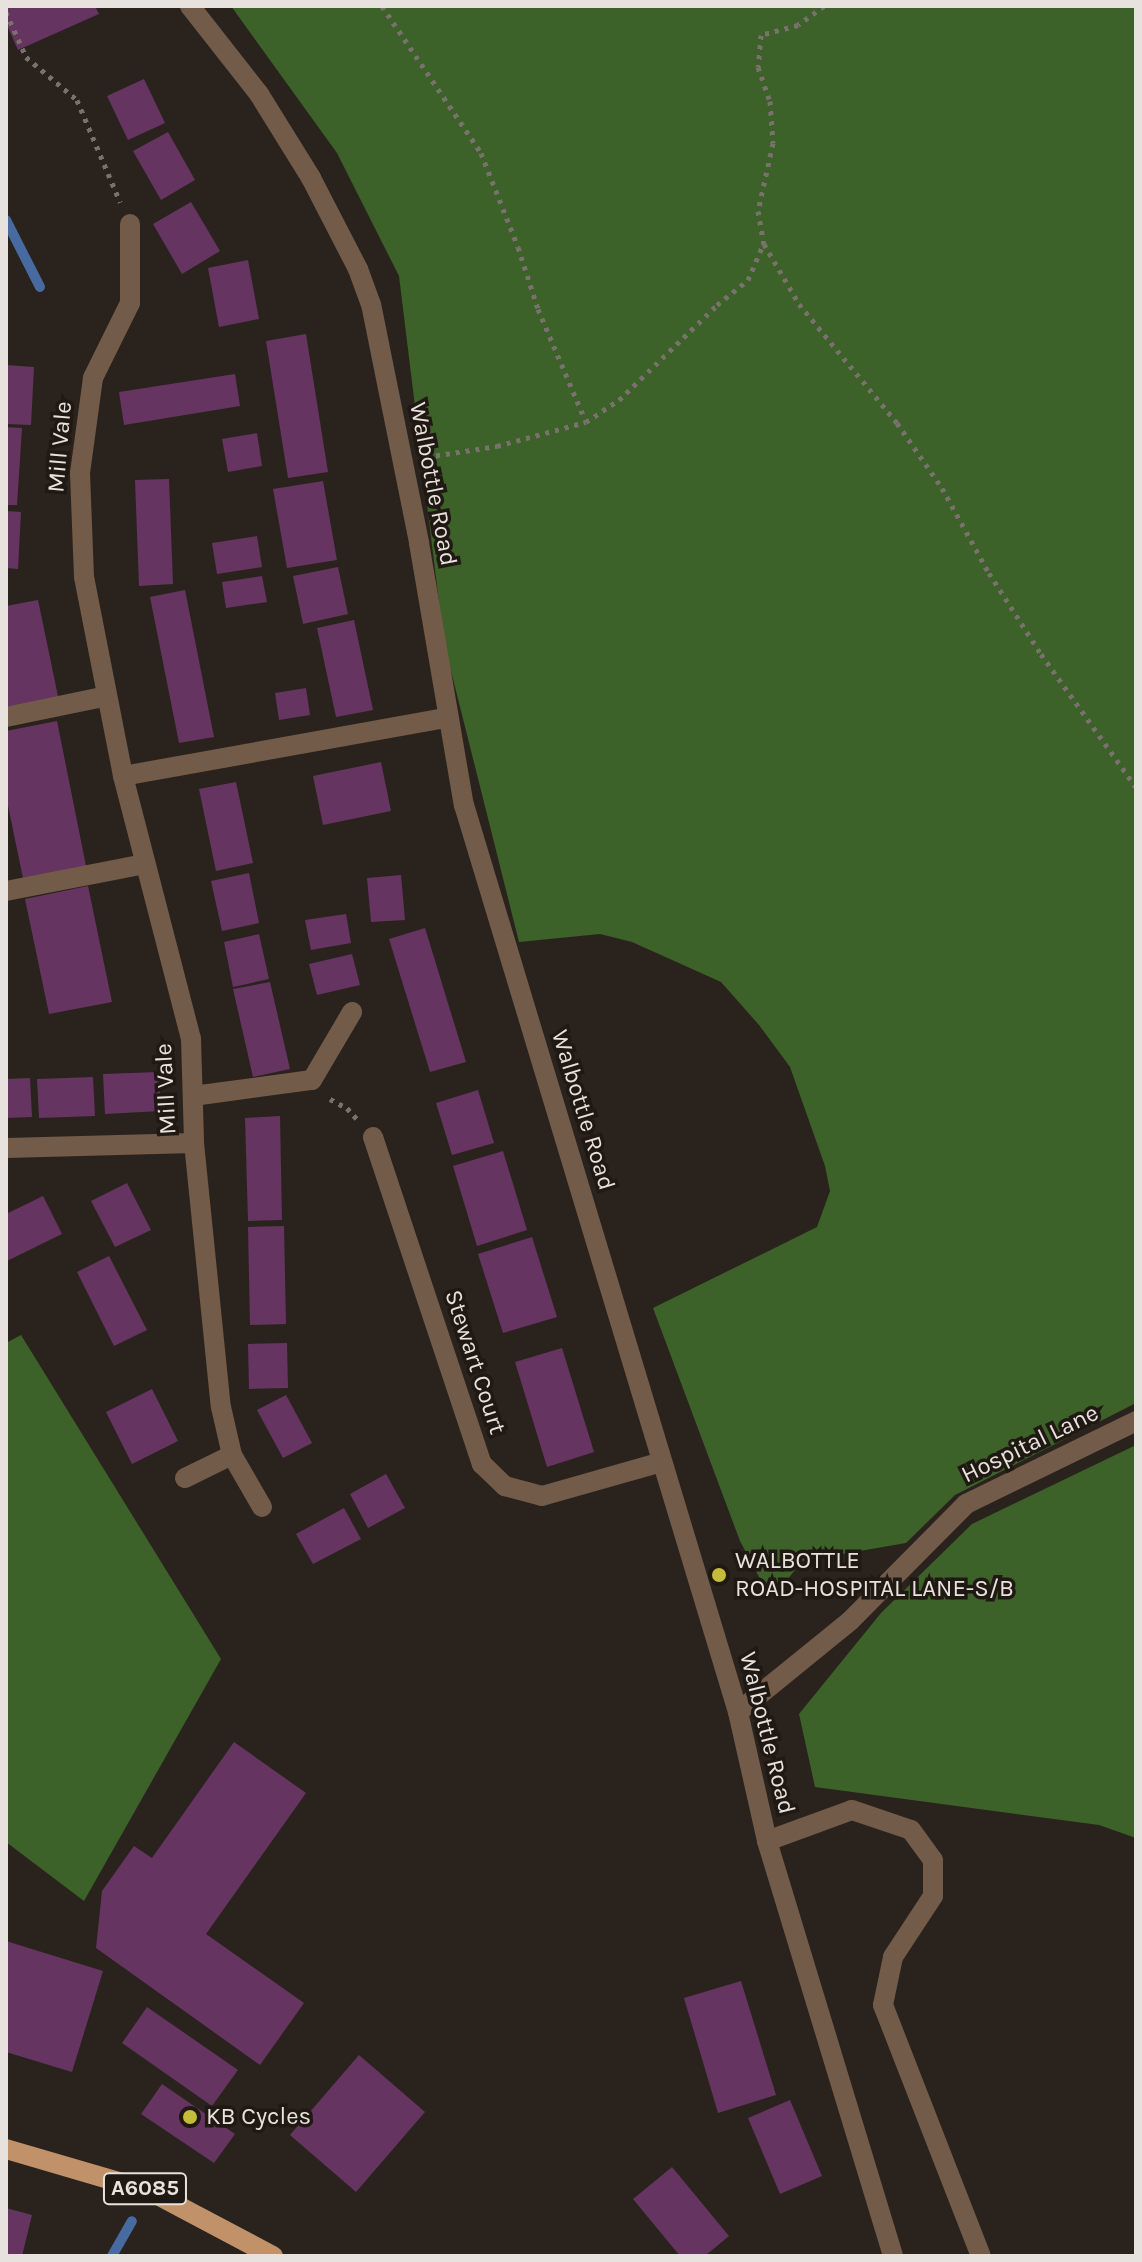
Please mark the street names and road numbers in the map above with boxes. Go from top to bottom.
street label: Mill Vale [42,400,78,494]
street label: Walbottle Road [403,400,463,568]
street label: Walbottle Road [545,1026,621,1194]
street label: Mill Vale [149,1043,183,1135]
street label: Stewart Court [438,1286,512,1438]
street label: Hospital Lane [957,1398,1103,1490]
street label: Walbottle Road [733,1649,801,1817]
road number: A6085 [101,2171,189,2207]

